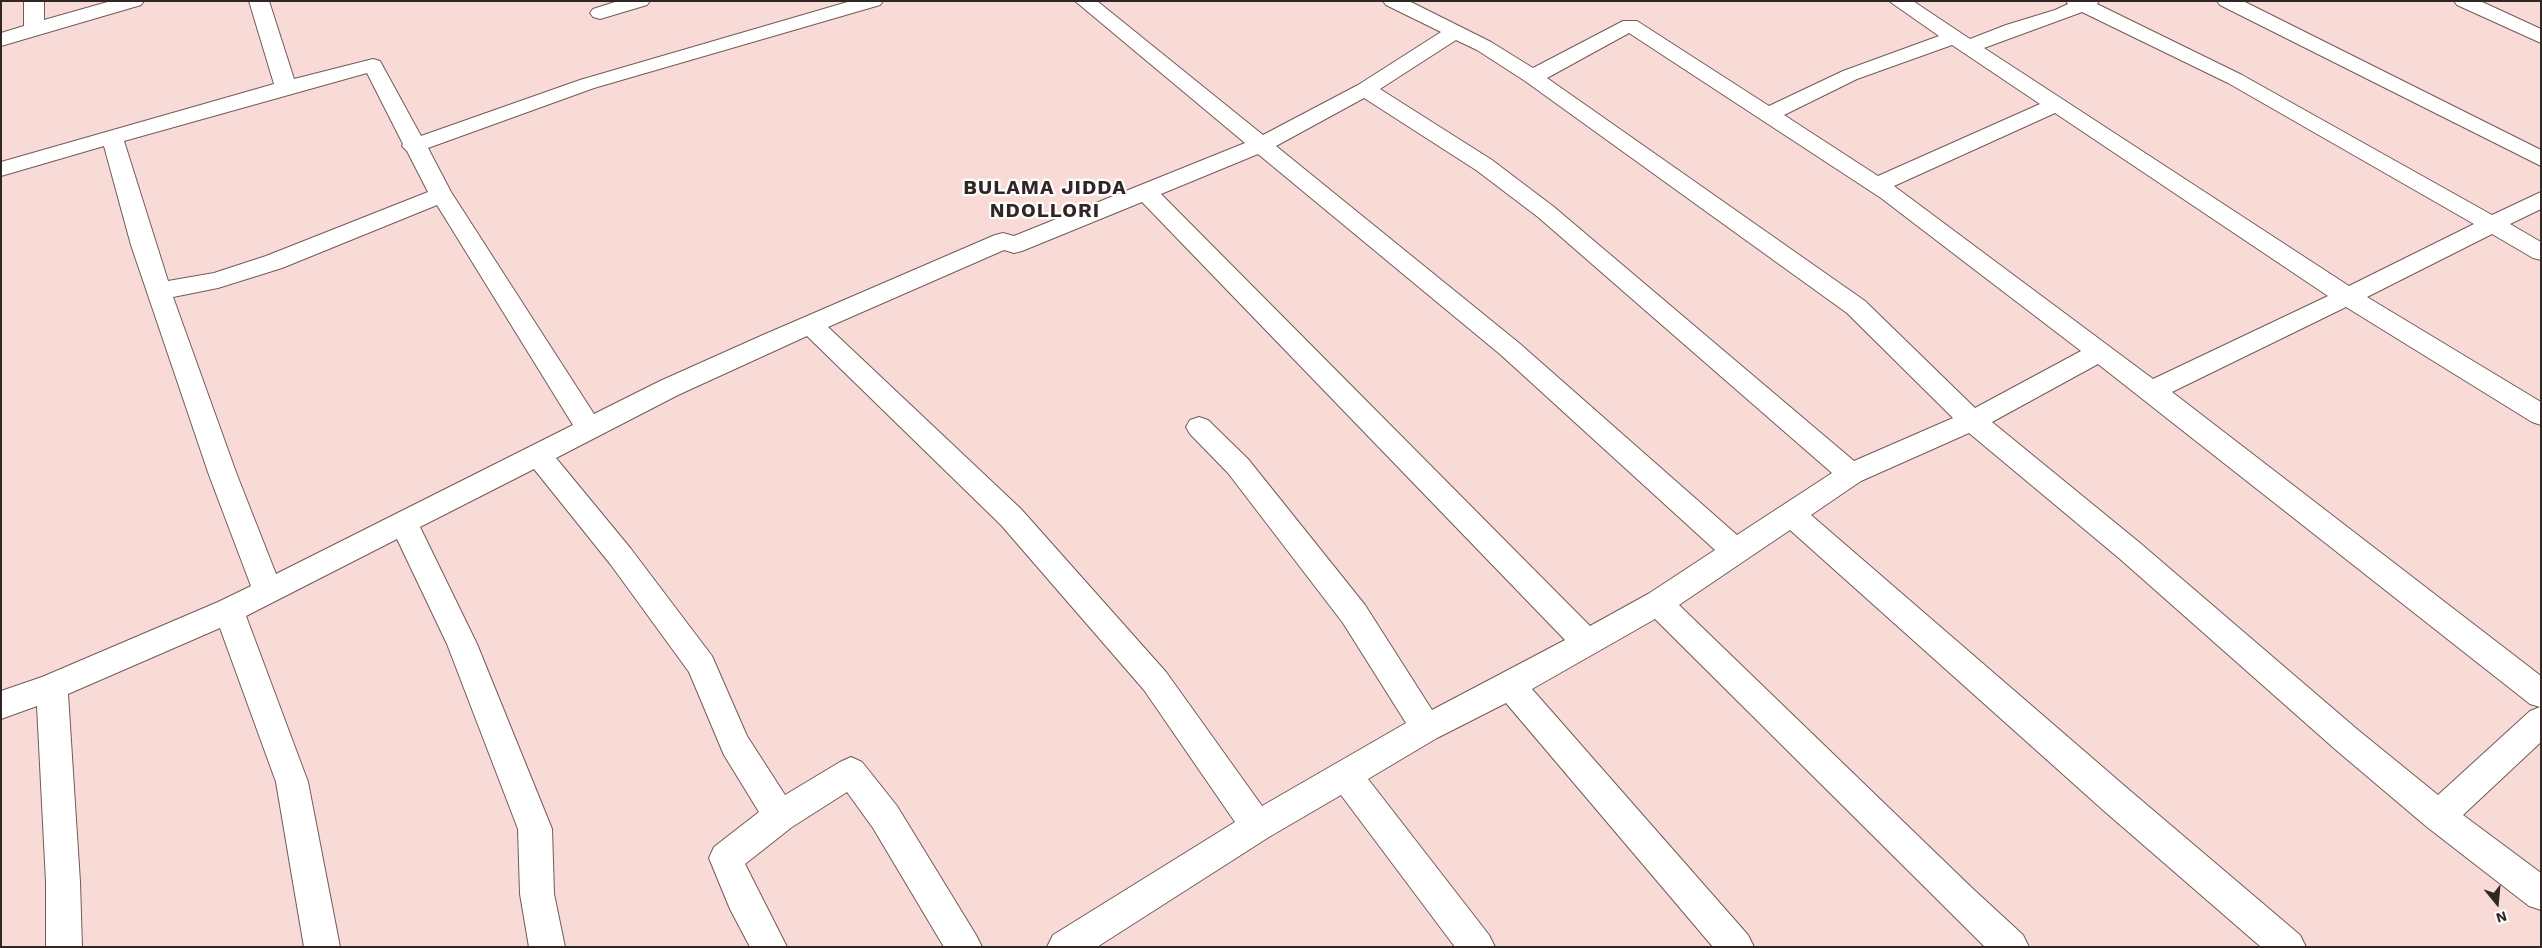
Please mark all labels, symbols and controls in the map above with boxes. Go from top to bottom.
district label: BULAMA JIDDA NDOLLORI [962,176,1128,223]
north arrow [2472,878,2522,928]
text: N [2494,908,2509,927]

